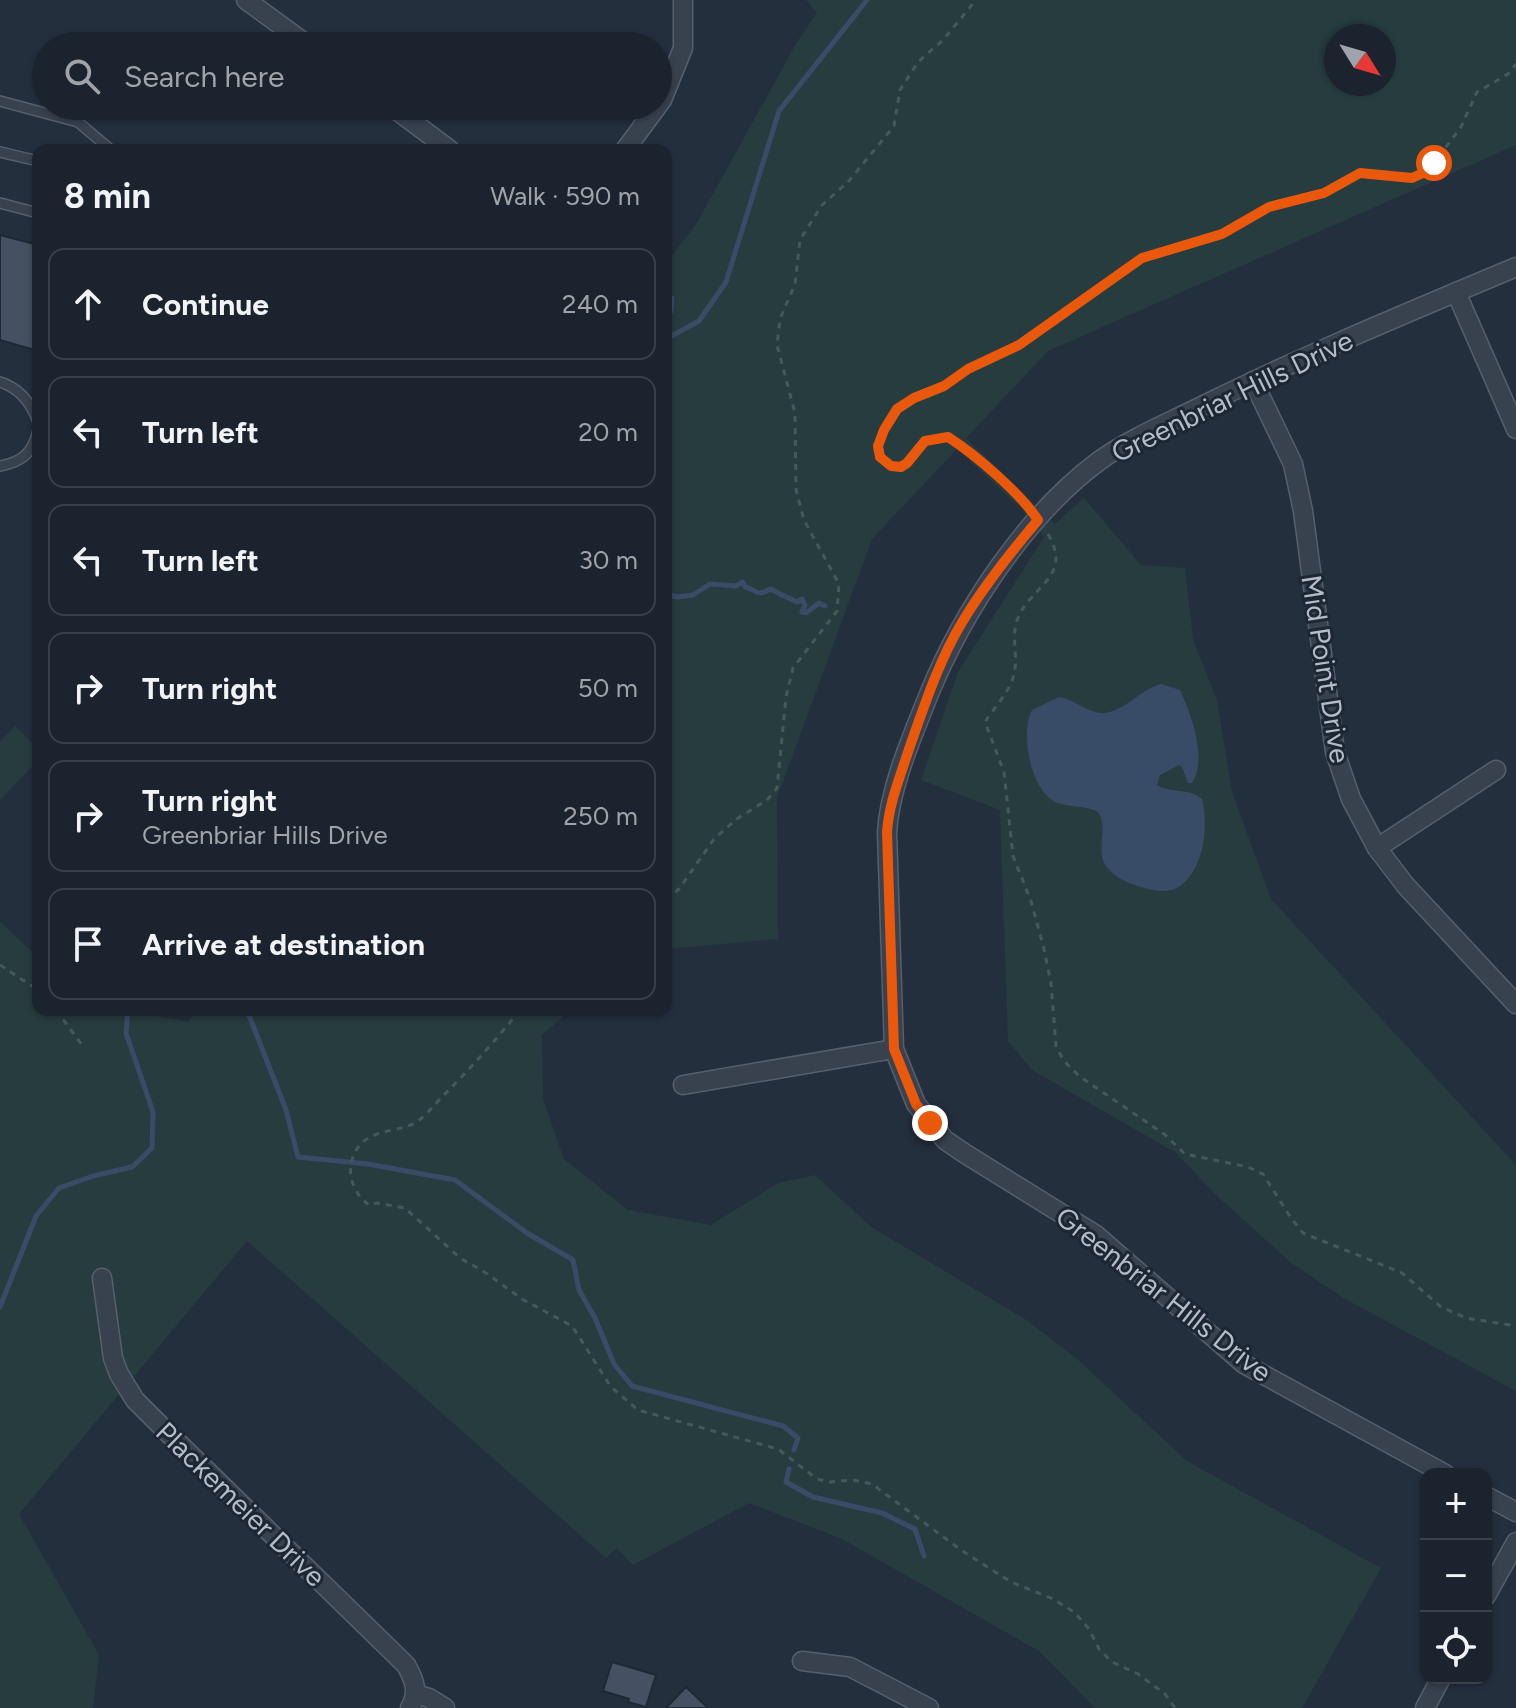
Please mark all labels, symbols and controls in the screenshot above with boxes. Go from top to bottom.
north arrow [1324,24,1396,96]
search box [32,32,672,120]
icon: search [60,54,104,98]
text: Search here [124,58,284,95]
route start [1416,145,1452,181]
text: 8 min [64,176,151,217]
text: Walk · 590 m [490,180,640,212]
icon: ahead [66,282,110,326]
text: Continue [142,286,269,323]
text: 240 m [562,288,638,320]
street label: Greenbriar Hills Drive [1106,323,1358,469]
icon: left [66,410,110,454]
text: Turn left [142,414,259,451]
text: 20 m [578,416,638,448]
icon: left [66,538,110,582]
text: Turn left [142,542,259,579]
text: 30 m [579,544,638,576]
street label: Mid Point Drive [1294,572,1358,766]
icon: right [66,666,110,710]
text: Turn right [142,670,277,707]
text: 50 m [578,672,638,704]
text: Turn right [142,782,277,819]
icon: right [66,794,110,838]
text: 250 m [563,800,638,832]
text: Greenbriar Hills Drive [142,819,388,851]
icon: arrive [66,922,110,966]
text: Arrive at destination [142,926,425,963]
route end [912,1105,948,1141]
street label: Greenbriar Hills Drive [1049,1199,1279,1389]
street label: Plackemeier Drive [149,1415,333,1593]
map controls [1420,1468,1492,1684]
button: + [1420,1468,1492,1540]
button: − [1420,1540,1492,1612]
button: locate [1420,1612,1492,1684]

